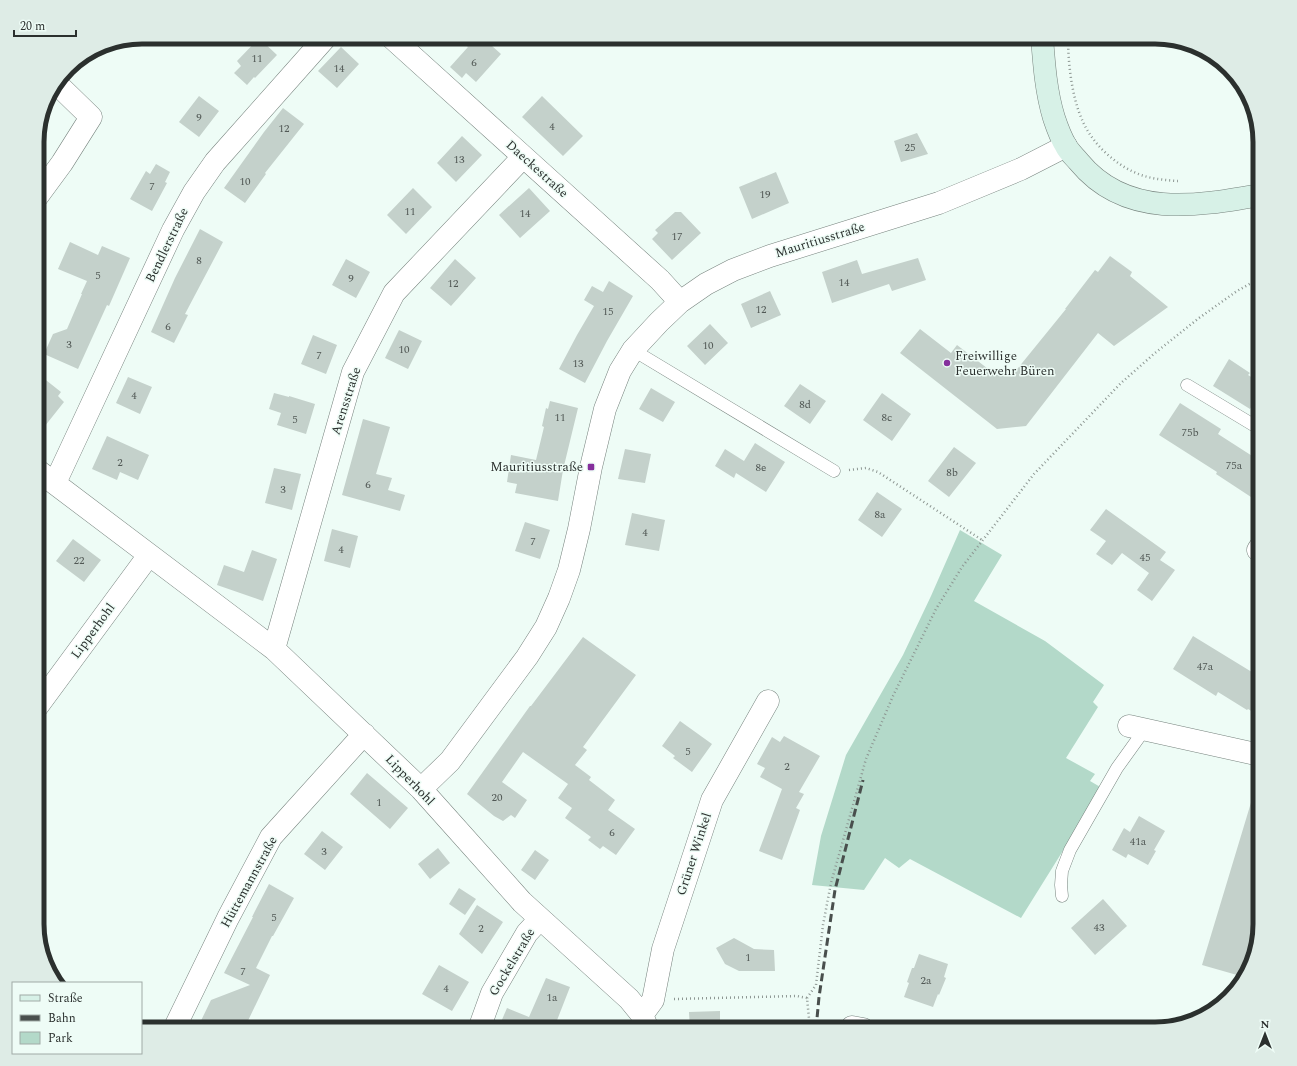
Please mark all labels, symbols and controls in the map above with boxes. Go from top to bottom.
scale bar [14,12,76,38]
text: 20 m [20,17,45,36]
house number: 11 [252,50,263,67]
house number: 6 [471,54,477,71]
house number: 14 [334,60,345,77]
house number: 9 [196,109,202,126]
house number: 4 [549,118,555,135]
house number: 12 [279,120,290,137]
street label: Daeckestraße [501,135,573,203]
house number: 25 [905,139,916,156]
house number: 13 [454,151,465,168]
house number: 10 [240,173,251,190]
house number: 7 [149,178,155,195]
house number: 19 [760,186,771,203]
house number: 11 [405,203,416,220]
street label: Bendlerstraße [140,204,194,286]
house number: 14 [520,205,531,222]
street label: Mauritiusstraße [773,217,867,263]
house number: 17 [672,228,683,245]
house number: 8 [196,252,202,269]
house number: 5 [95,267,101,284]
house number: 9 [348,270,354,287]
house number: 14 [839,274,850,291]
house number: 12 [448,275,459,292]
house number: 12 [756,301,767,318]
house number: 15 [603,303,614,320]
house number: 6 [165,318,171,335]
house number: 3 [66,336,72,353]
house number: 10 [703,337,714,354]
house number: 10 [399,341,410,358]
place label: Freiwillige Feuerwehr Büren [955,346,1055,381]
house number: 7 [316,347,322,364]
house number: 13 [573,355,584,372]
marker: Freiwillige Feuerwehr Büren [942,358,952,368]
street label: Arensstraße [326,364,366,438]
house number: 4 [131,387,137,404]
house number: 8d [799,396,811,413]
house number: 11 [555,409,566,426]
house number: 8c [882,409,892,426]
house number: 5 [292,411,298,428]
house number: 75b [1181,424,1199,441]
house number: 2 [117,454,123,471]
place label: Mauritiusstraße [490,457,583,477]
house number: 75a [1226,457,1243,474]
house number: 8e [756,459,766,476]
marker: Mauritiusstraße [586,462,596,472]
house number: 8b [946,464,958,481]
house number: 6 [365,476,371,493]
house number: 3 [280,481,286,498]
house number: 8a [875,506,886,523]
house number: 4 [642,524,648,541]
house number: 7 [530,533,536,550]
house number: 4 [338,541,344,558]
house number: 45 [1140,549,1151,566]
house number: 22 [74,552,85,569]
street label: Lipperhohl [66,599,120,663]
house number: 47a [1197,658,1214,675]
house number: 5 [685,743,691,760]
street label: Lipperhohl [380,750,440,810]
house number: 2 [784,758,790,775]
house number: 20 [492,789,503,806]
house number: 1 [376,794,382,811]
street label: Grüner Winkel [671,810,717,898]
house number: 6 [609,824,615,841]
street label: Hüttemannstraße [216,833,282,931]
house number: 41a [1130,833,1147,850]
house number: 3 [321,843,327,860]
house number: 5 [271,909,277,926]
house number: 43 [1094,919,1105,936]
house number: 2 [478,920,484,937]
street label: Gockelstraße [484,924,540,1000]
house number: 1 [745,949,751,966]
house number: 7 [240,963,246,980]
house number: 2a [921,972,932,989]
house number: 4 [443,980,449,997]
legend [12,982,142,1054]
text: Straße [48,989,83,1008]
house number: 1a [547,989,558,1006]
text: Bahn [48,1009,76,1028]
north arrow [1245,1014,1285,1054]
text: N [1261,1016,1270,1033]
text: Park [48,1029,73,1048]

